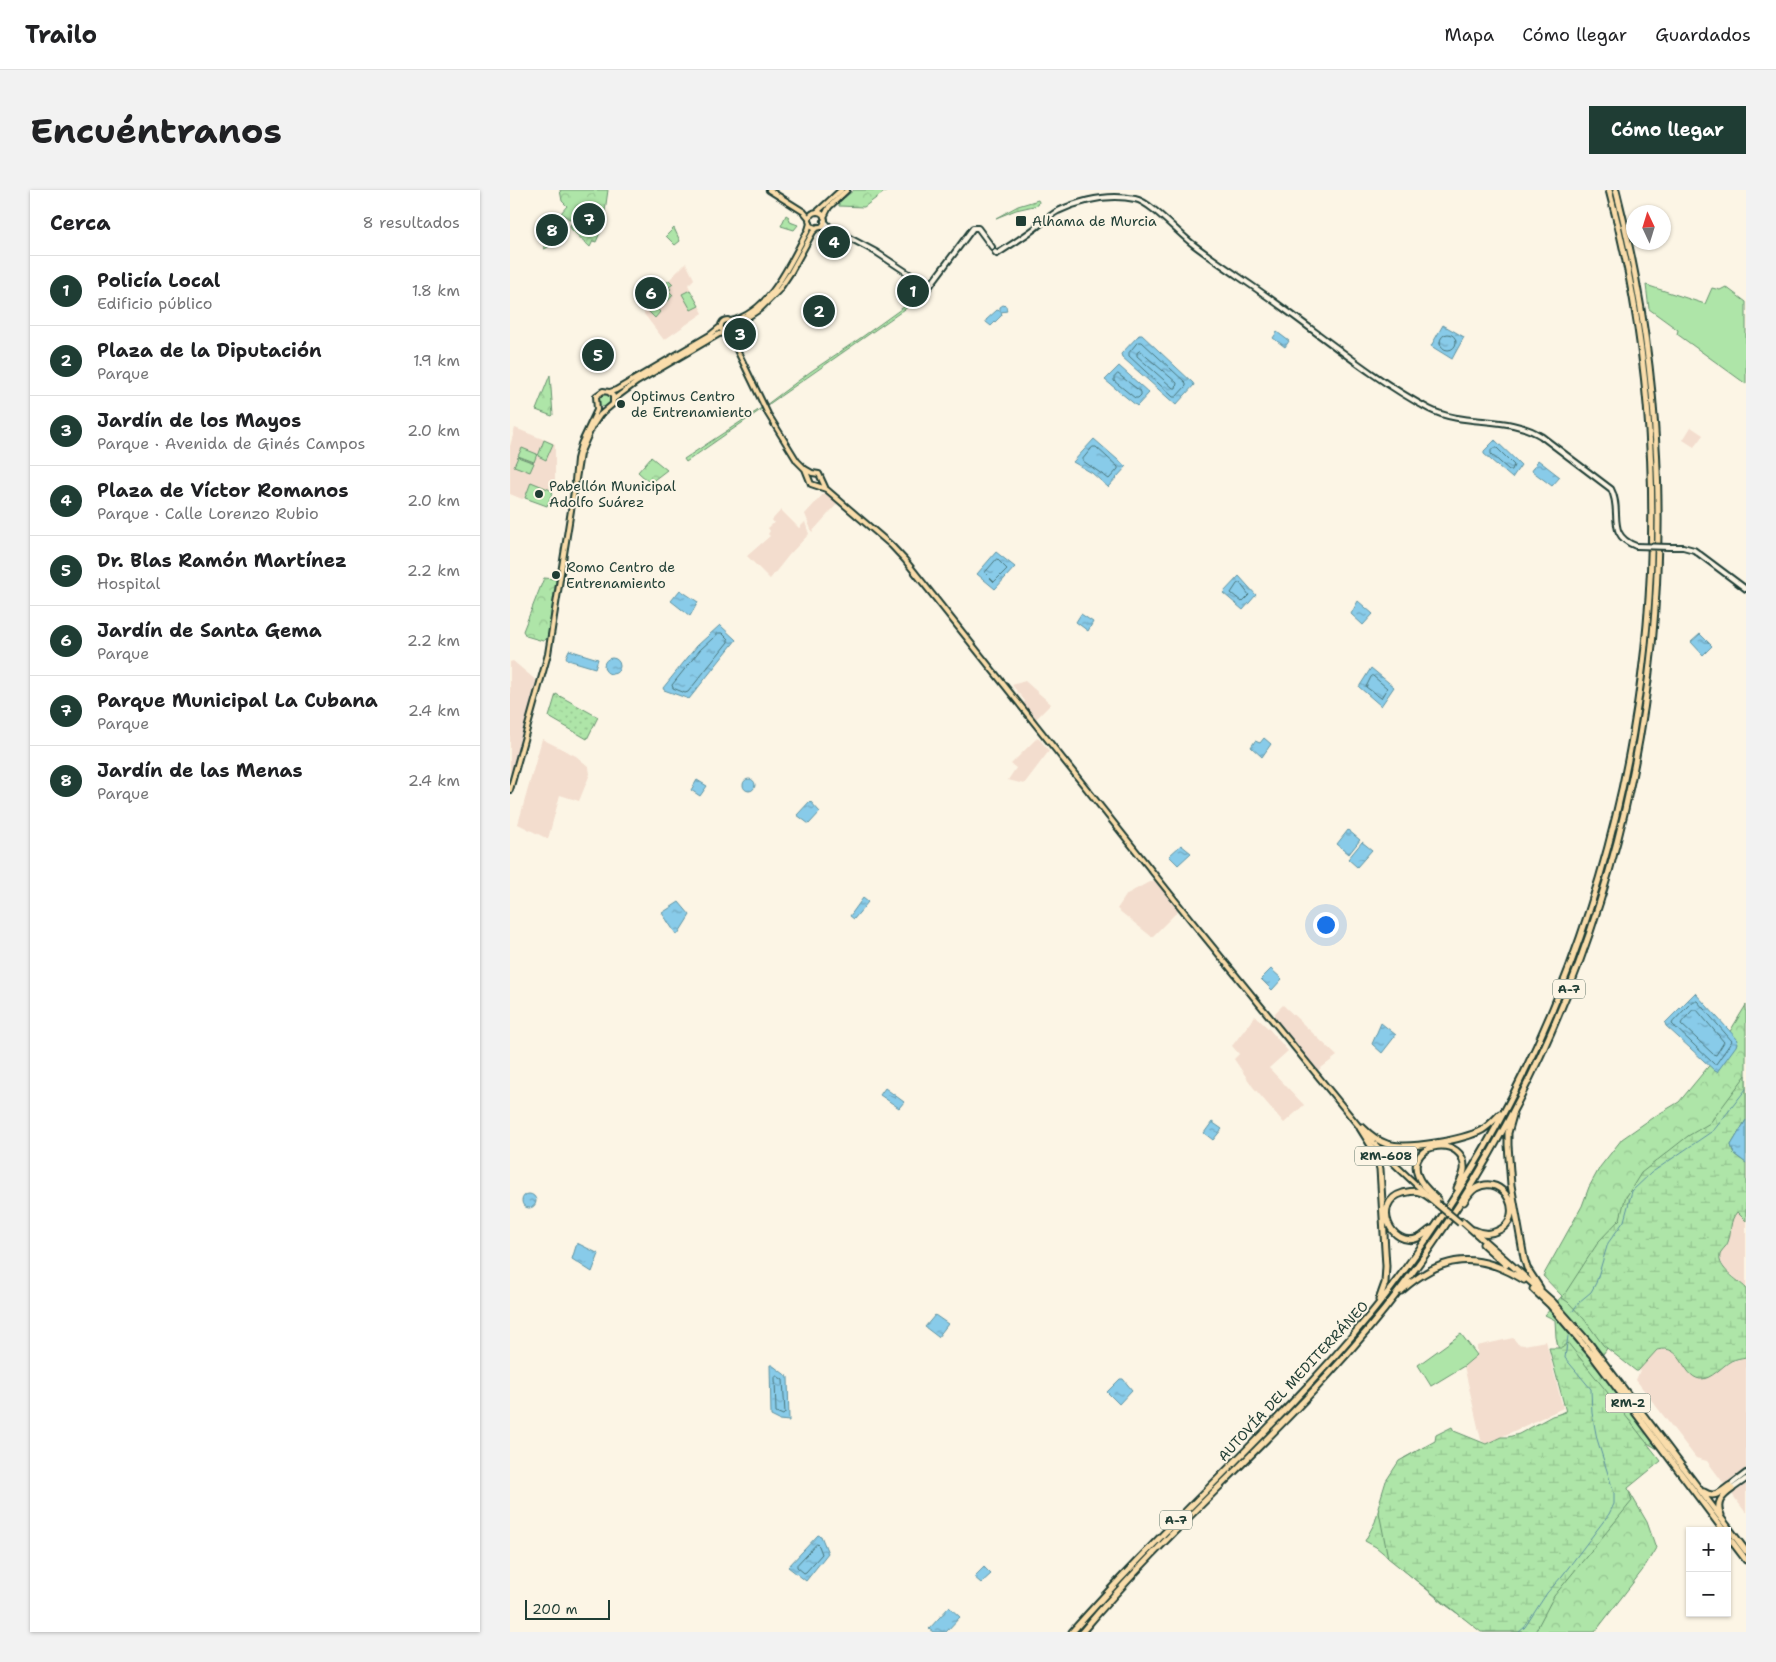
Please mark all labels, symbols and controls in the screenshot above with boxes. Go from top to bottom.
text: Trailo [25,19,97,51]
text: Mapa [1444,23,1494,47]
text: Cómo llegar [1522,23,1627,47]
text: Guardados [1655,23,1751,47]
button: Cómo llegar [1589,106,1746,154]
text: Encuéntranos [30,107,282,154]
pin: 7 [573,200,605,238]
north arrow [1626,205,1671,250]
text: Cerca [50,209,111,237]
pin: 8 [536,211,568,249]
text: 8 resultados [362,212,460,233]
place label: Alhama de Murcia [1032,212,1157,230]
marker: Alhama de Murcia [1014,214,1028,228]
pin: 4 [818,223,850,261]
text: Policía Local [97,268,220,293]
pin: 1 [897,272,929,310]
pin: 6 [635,274,667,312]
text: 1 [62,280,70,301]
text: 1.8 km [412,280,460,301]
pin: 2 [803,292,835,330]
text: Edificio público [97,293,212,314]
pin: 3 [724,315,756,353]
pin: 5 [582,336,614,374]
text: Plaza de la Diputación [97,338,322,363]
text: 2 [60,350,72,371]
text: 1.9 km [413,350,460,371]
text: Parque [97,363,149,384]
place label: Optimus Centro de Entrenamiento [631,387,752,421]
marker: Optimus Centro de Entrenamiento [615,398,627,410]
text: Jardín de los Mayos [97,408,301,433]
text: 3 [60,420,72,441]
text: 2.0 km [407,420,460,441]
text: Parque · Avenida de Ginés Campos [97,433,365,454]
place label: Pabellón Municipal Adolfo Suárez [549,477,677,511]
text: Plaza de Víctor Romanos [97,478,348,503]
marker: Pabellón Municipal Adolfo Suárez [533,488,545,500]
text: 4 [60,490,72,511]
text: 2.0 km [407,490,460,511]
text: Parque · Calle Lorenzo Rubio [97,503,319,524]
text: Dr. Blas Ramón Martínez [97,548,347,573]
place label: Romo Centro de Entrenamiento [566,558,675,592]
text: 5 [61,560,71,581]
text: 2.2 km [407,560,460,581]
marker: Romo Centro de Entrenamiento [550,569,562,581]
text: Hospital [97,573,160,594]
text: Jardín de Santa Gema [97,618,322,643]
text: 6 [60,630,72,651]
text: 2.2 km [407,630,460,651]
text: Parque [97,643,149,664]
text: Parque Municipal La Cubana [97,688,378,713]
text: 7 [60,700,72,721]
text: 2.4 km [408,700,460,721]
text: Parque [97,713,149,734]
text: Jardín de las Menas [97,758,303,783]
text: 8 [60,770,72,791]
text: 2.4 km [408,770,460,791]
text: Parque [97,783,149,804]
your location [1313,912,1339,938]
road number: A-7 [1553,980,1585,999]
road number: RM-608 [1355,1146,1417,1166]
street label: AUTOVÍA DEL MEDITERRÁNEO [1214,1297,1372,1465]
road number: RM-2 [1606,1394,1650,1412]
road number: A-7 [1160,1510,1192,1530]
map controls [1686,1527,1731,1617]
button: + [1686,1527,1731,1572]
button: − [1686,1572,1731,1617]
scale bar [525,1597,610,1620]
text: 200 m [532,1600,578,1618]

